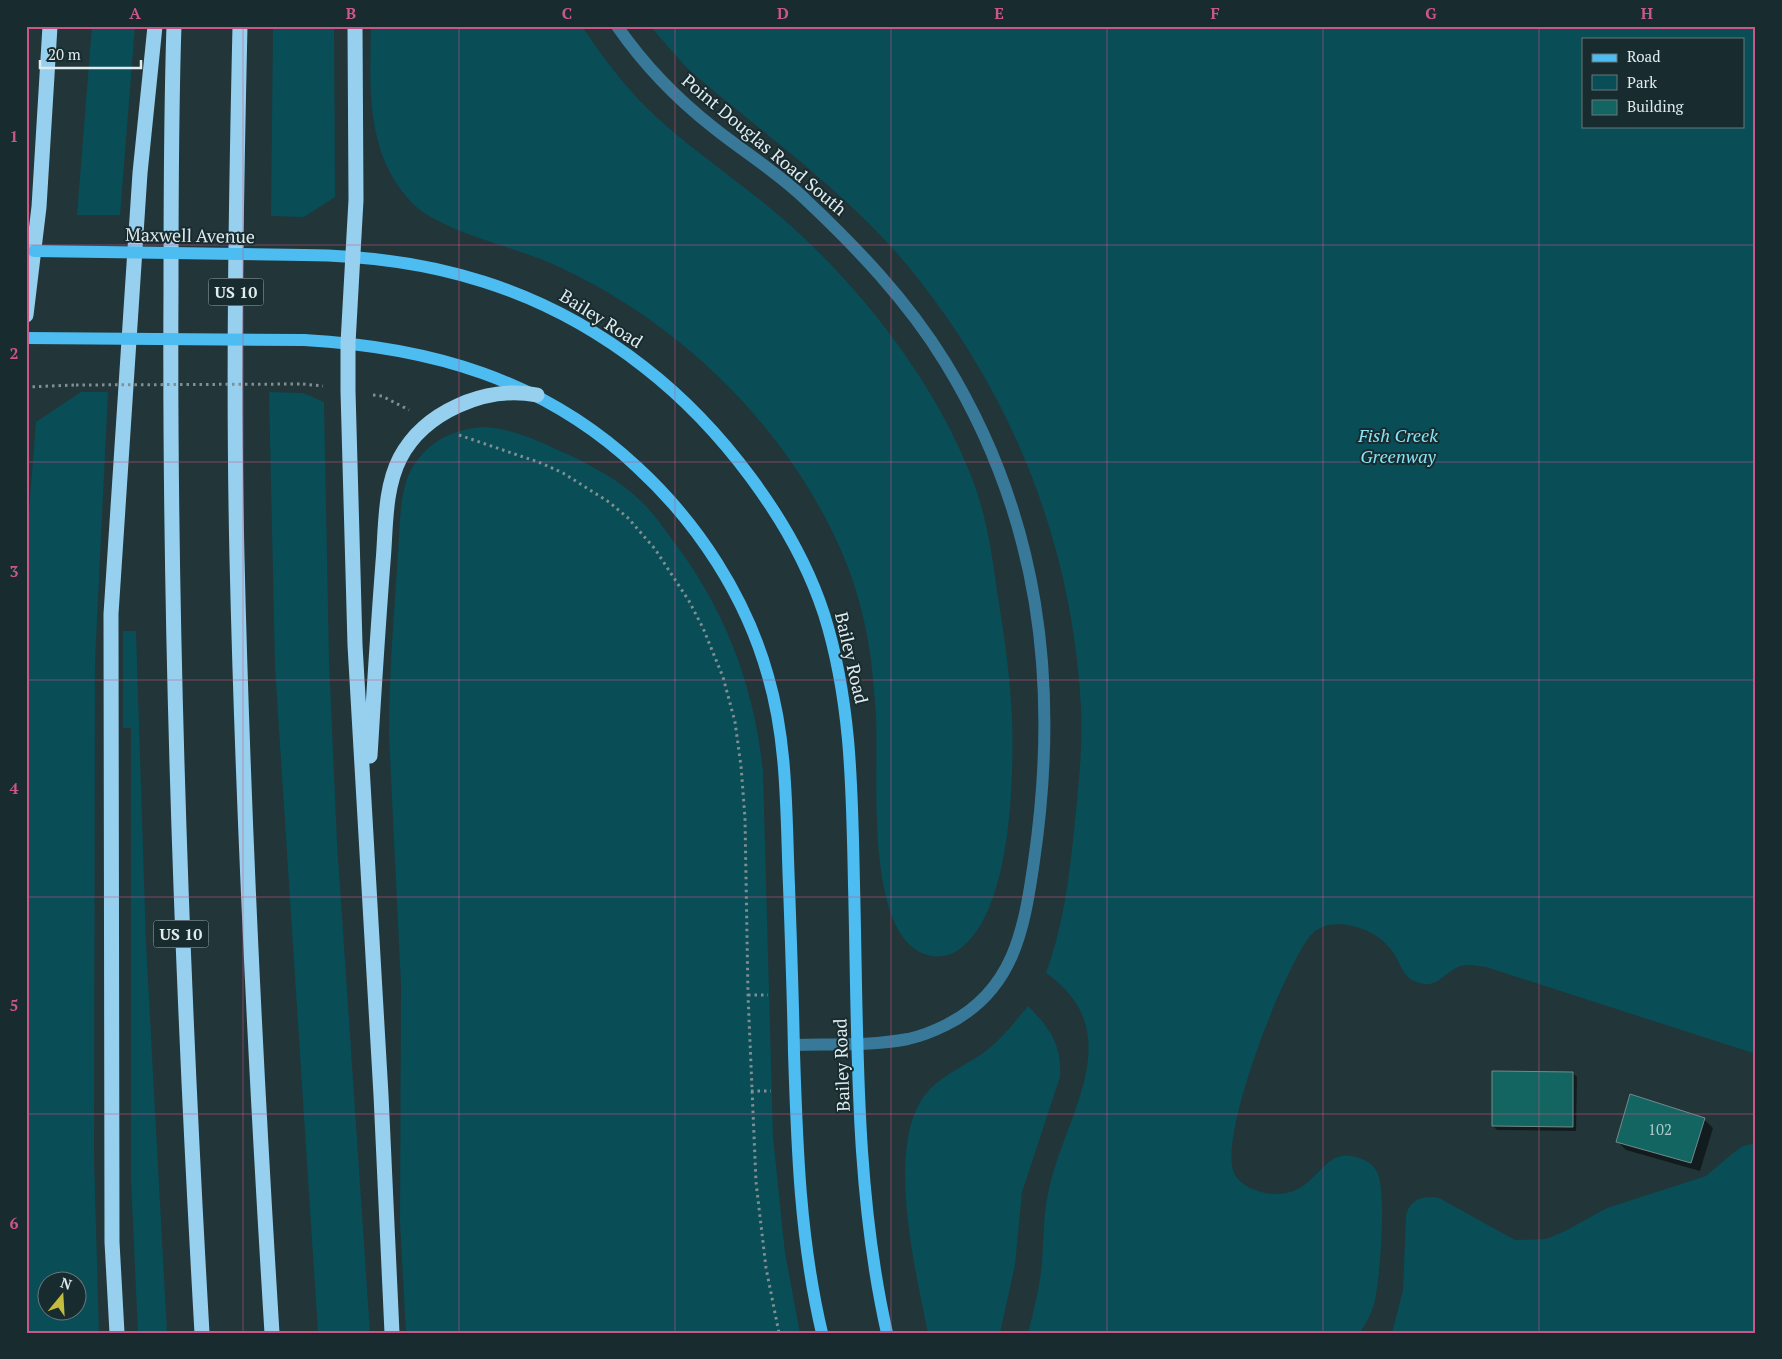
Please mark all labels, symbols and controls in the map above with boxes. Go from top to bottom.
text: A [129,2,141,24]
text: B [346,2,356,24]
text: C [562,2,572,24]
text: D [777,2,789,24]
text: E [994,2,1004,24]
text: F [1210,2,1220,24]
text: G [1425,2,1437,24]
text: H [1641,2,1653,24]
scale bar [40,38,141,70]
legend [1582,38,1744,128]
text: 20 m [48,44,81,64]
text: Road [1627,46,1660,66]
street label: Point Douglas Road South [677,68,852,221]
text: Park [1627,72,1657,92]
text: Building [1627,96,1685,116]
text: 1 [9,125,19,147]
street label: Maxwell Avenue [125,222,255,248]
road number: US 10 [208,278,264,306]
street label: Bailey Road [556,283,647,353]
text: 2 [9,342,19,364]
park label: Fish Creek Greenway [1357,423,1438,468]
text: 3 [9,560,19,582]
street label: Bailey Road [830,610,874,706]
text: 4 [9,777,19,799]
road number: US 10 [154,921,208,948]
text: 5 [9,994,19,1016]
street label: Bailey Road [827,1018,855,1112]
house number: 102 [1648,1119,1672,1139]
text: 6 [9,1212,19,1234]
north arrow [38,1272,88,1322]
text: N [58,1272,75,1294]

